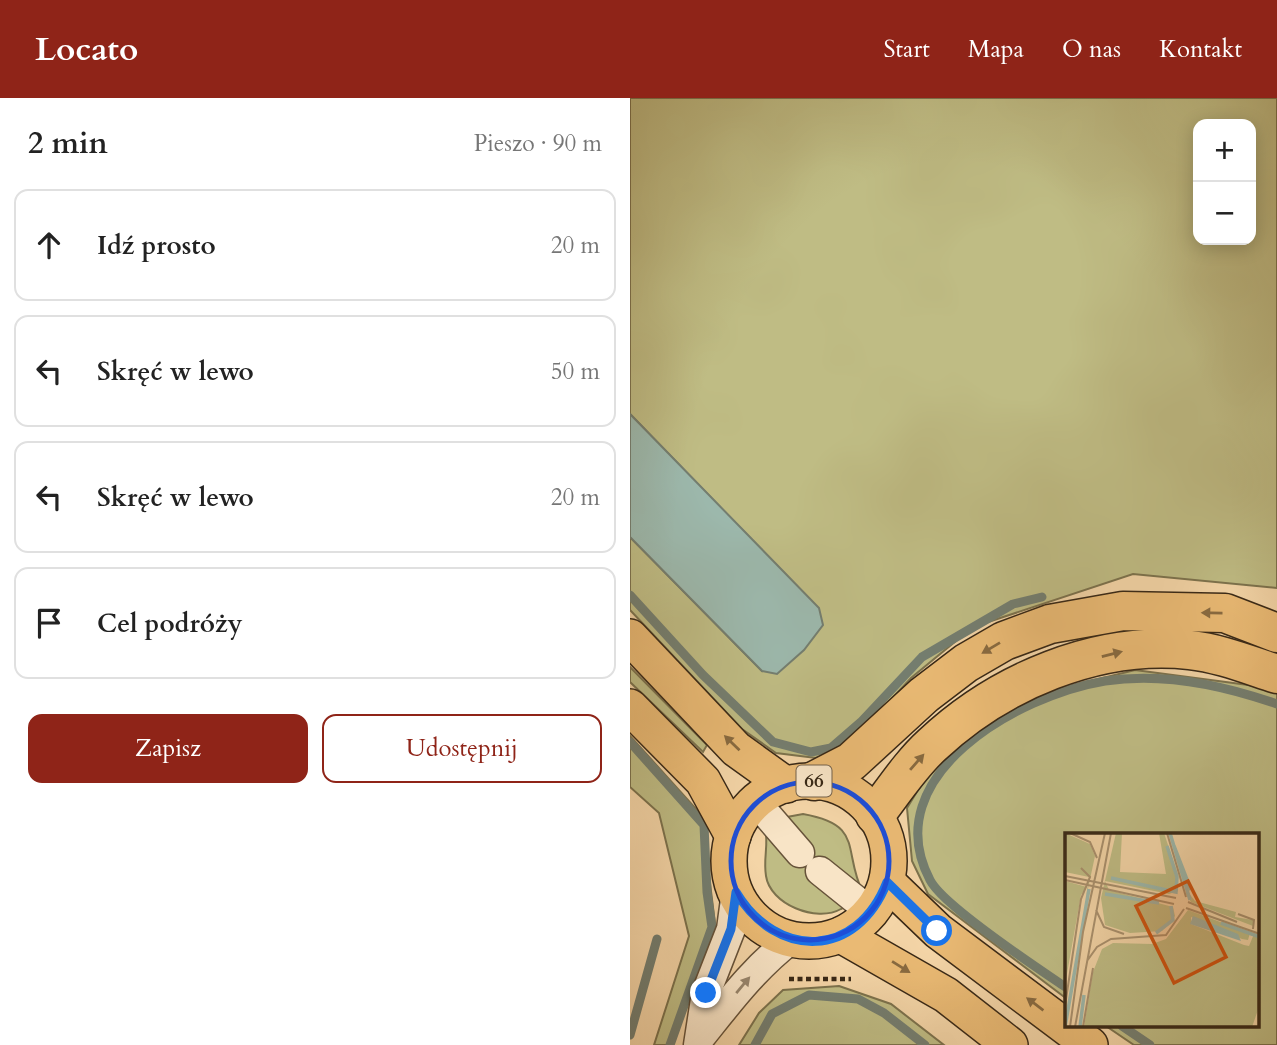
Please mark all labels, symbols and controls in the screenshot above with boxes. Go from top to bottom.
text: Locato [35,27,138,72]
text: Start [883,33,930,66]
text: Mapa [968,33,1024,66]
text: O nas [1062,33,1121,66]
text: Kontakt [1159,33,1242,66]
map controls [1193,119,1256,245]
button: + [1193,119,1256,182]
text: 2 min [28,123,108,164]
text: Pieszo · 90 m [474,128,602,159]
button: − [1193,182,1256,245]
icon: ahead [30,226,68,264]
text: Idź prosto [97,228,216,263]
text: 20 m [551,230,600,261]
icon: left [30,352,68,390]
text: Skręć w lewo [97,354,254,389]
text: 50 m [551,356,600,387]
icon: left [30,478,68,516]
text: Skręć w lewo [97,480,254,515]
text: 20 m [551,482,600,513]
icon: arrive [30,604,68,642]
text: Cel podróży [97,606,243,641]
one-way arrow [1201,607,1223,618]
one-way arrow [982,642,1001,655]
one-way arrow [1101,648,1123,659]
button: Zapisz [28,714,308,783]
button: Udostępnij [322,714,602,783]
one-way arrow [723,735,740,752]
one-way arrow [909,753,924,770]
road number: 66 [796,766,832,796]
inset map [1065,833,1259,1028]
route start [921,915,952,946]
one-way arrow [892,960,911,973]
route end [690,977,721,1008]
one-way arrow [735,977,750,994]
one-way arrow [1027,997,1045,1012]

